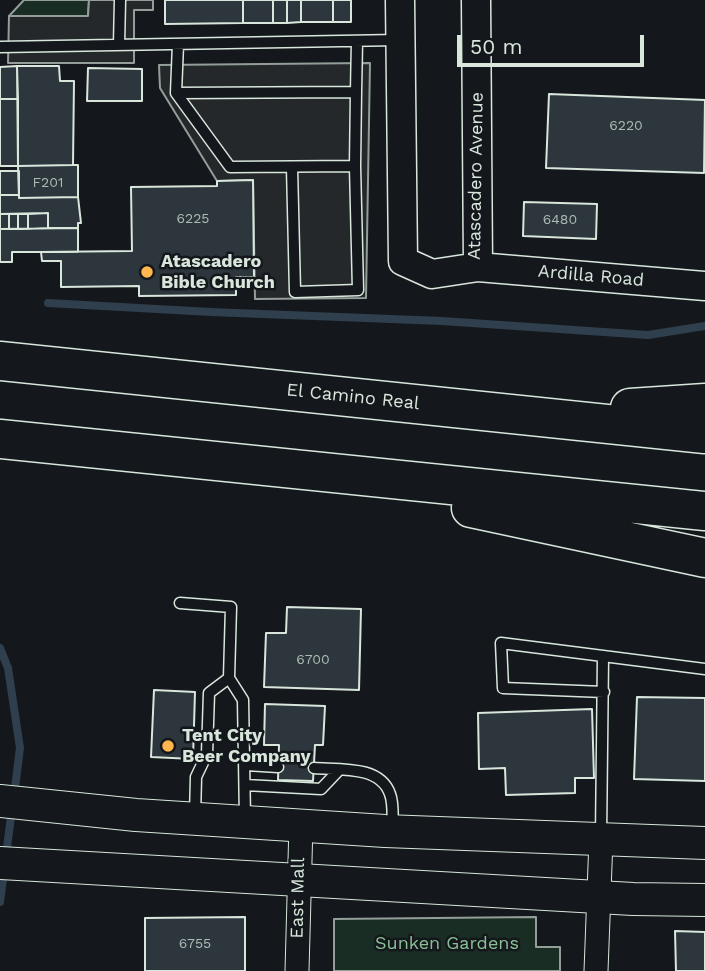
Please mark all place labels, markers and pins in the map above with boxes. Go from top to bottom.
place label: Atascadero Bible Church [161,251,275,294]
marker: Atascadero Bible Church [139,264,155,280]
place label: Tent City Beer Company [182,725,311,768]
marker: Tent City Beer Company [160,738,176,754]

